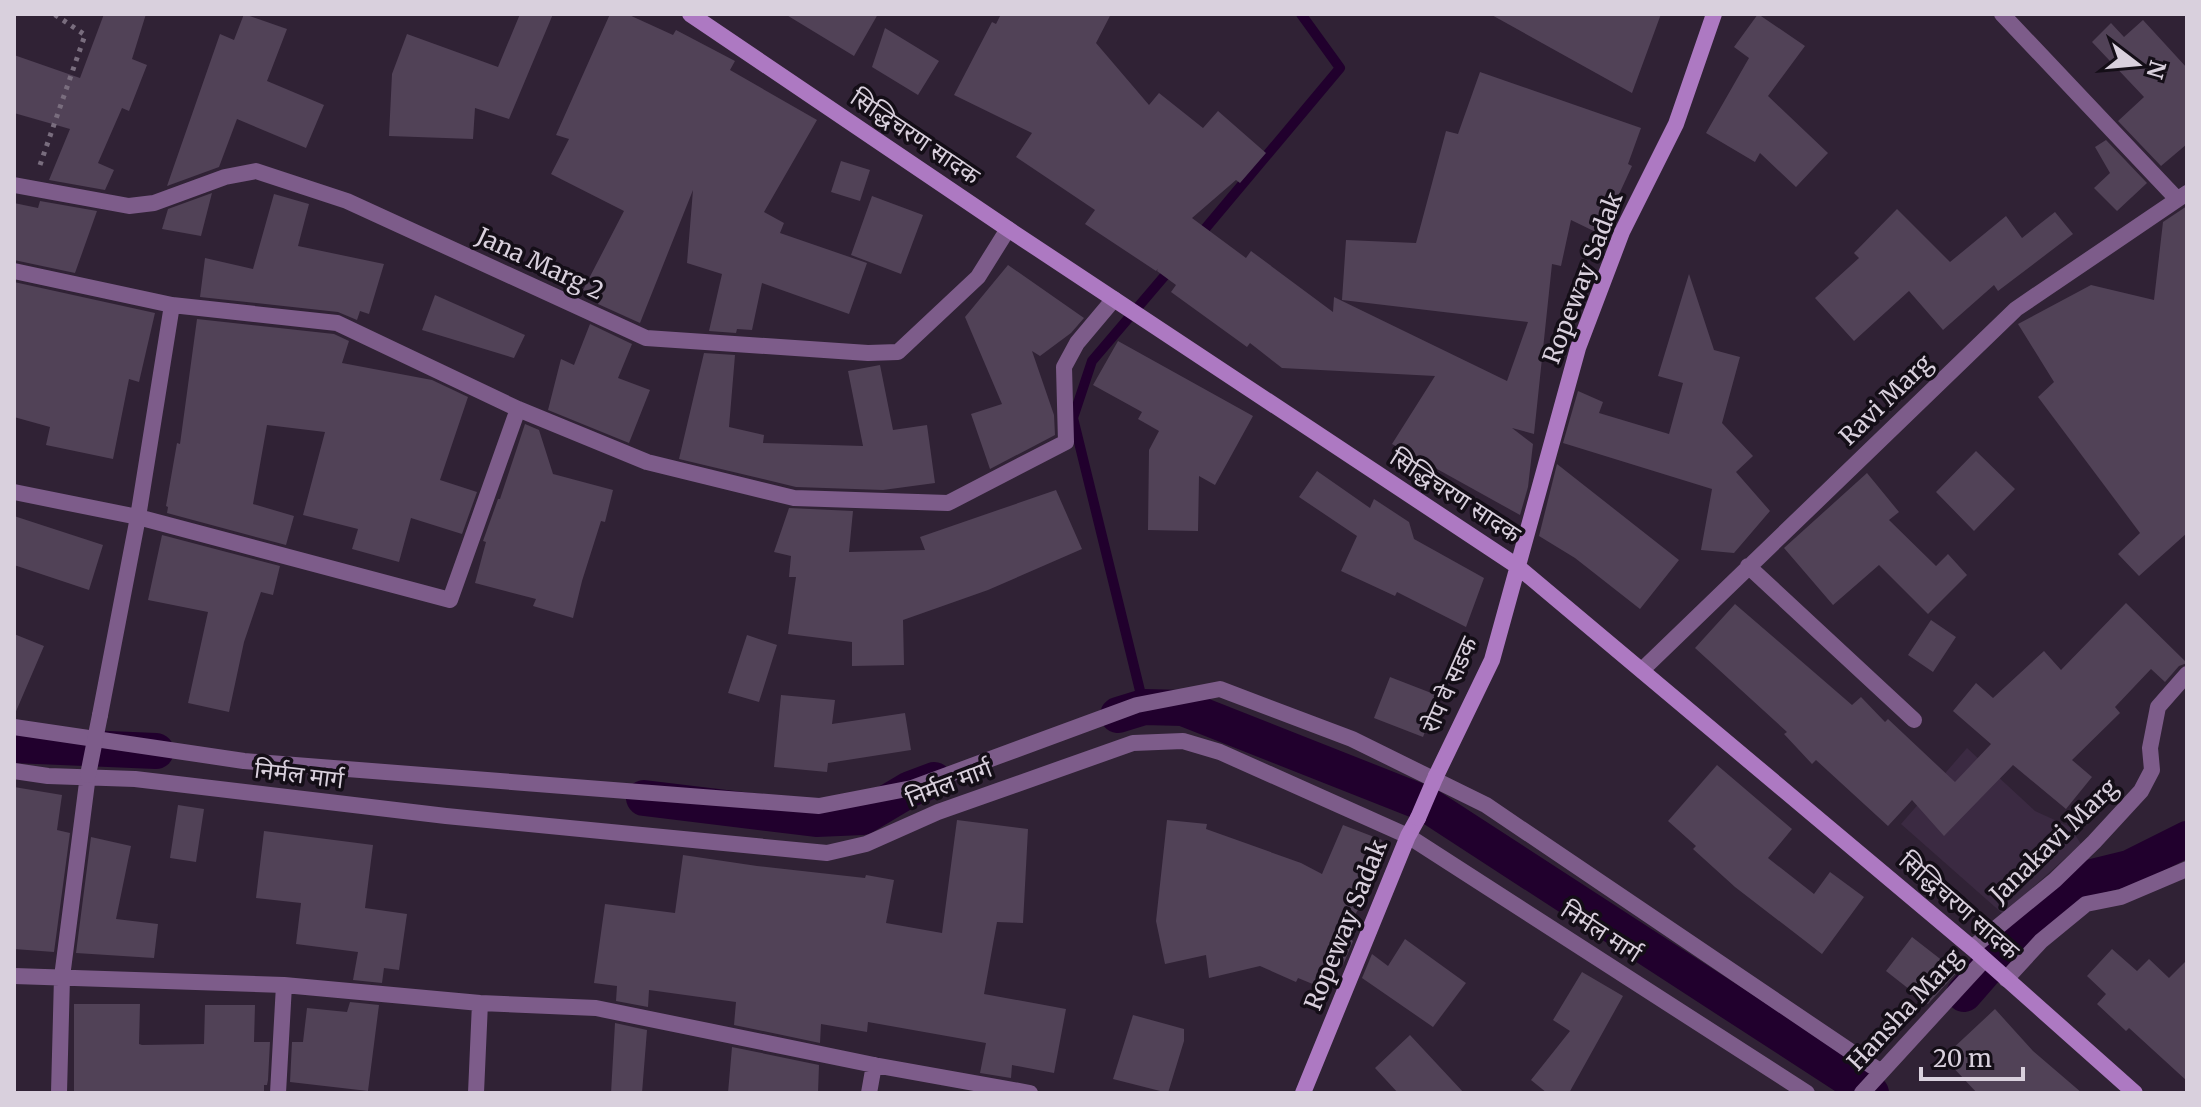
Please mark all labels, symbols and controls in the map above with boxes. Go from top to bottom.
north arrow [2097,24,2177,104]
text: N [2140,57,2172,82]
street label: सिद्धिचरण सादक [845,82,986,192]
street label: Ropeway Sadak [1536,187,1630,368]
street label: Jana Marg 2 [471,220,609,307]
street label: Ravi Marg [1832,347,1939,452]
street label: सिद्धिचरण सादक [1384,442,1527,550]
street label: रोप वे सडक [1415,631,1485,738]
street label: निर्मल मार्ग [901,753,997,814]
street label: निर्मल मार्ग [253,754,347,795]
street label: Janakavi Marg [1982,771,2124,910]
street label: Ropeway Sadak [1297,834,1394,1015]
street label: सिद्धिचरण सादक [1893,845,2026,967]
street label: निर्मल मार्ग [1555,894,1648,970]
street label: Hansha Marg [1840,942,1969,1077]
scale bar [1921,1031,2023,1081]
text: 20 m [1933,1043,1992,1074]

